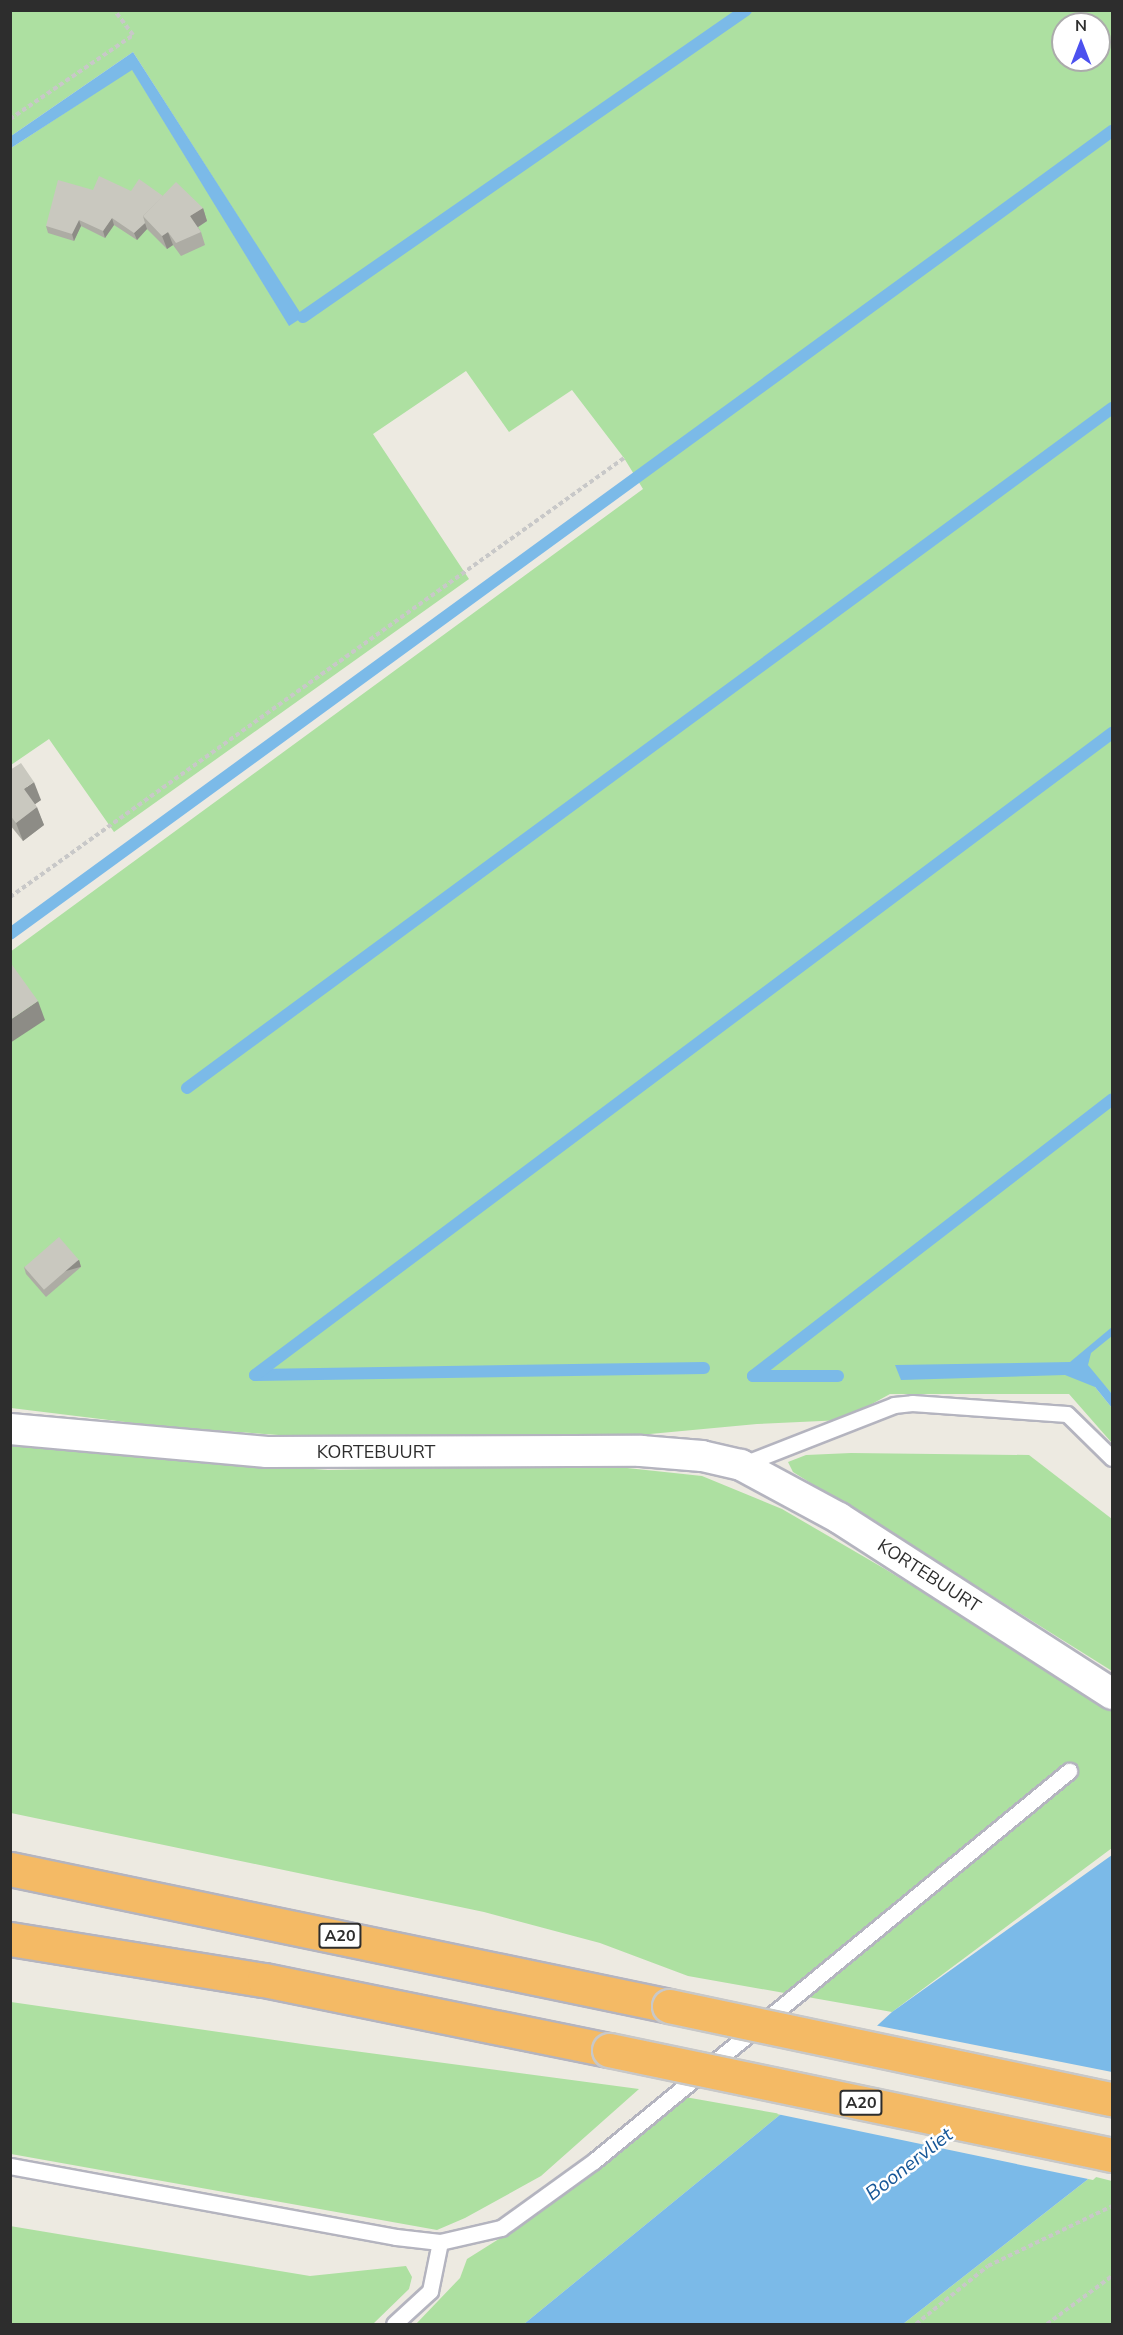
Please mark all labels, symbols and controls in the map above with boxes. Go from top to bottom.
north arrow [1051,12,1111,72]
text: N [1075,15,1087,37]
street label: KORTEBUURT [317,1441,435,1463]
street label: KORTEBUURT [873,1535,985,1617]
road number: A20 [318,1923,362,1949]
road number: A20 [838,2090,884,2116]
water label: Boonervliet [861,2123,957,2205]

